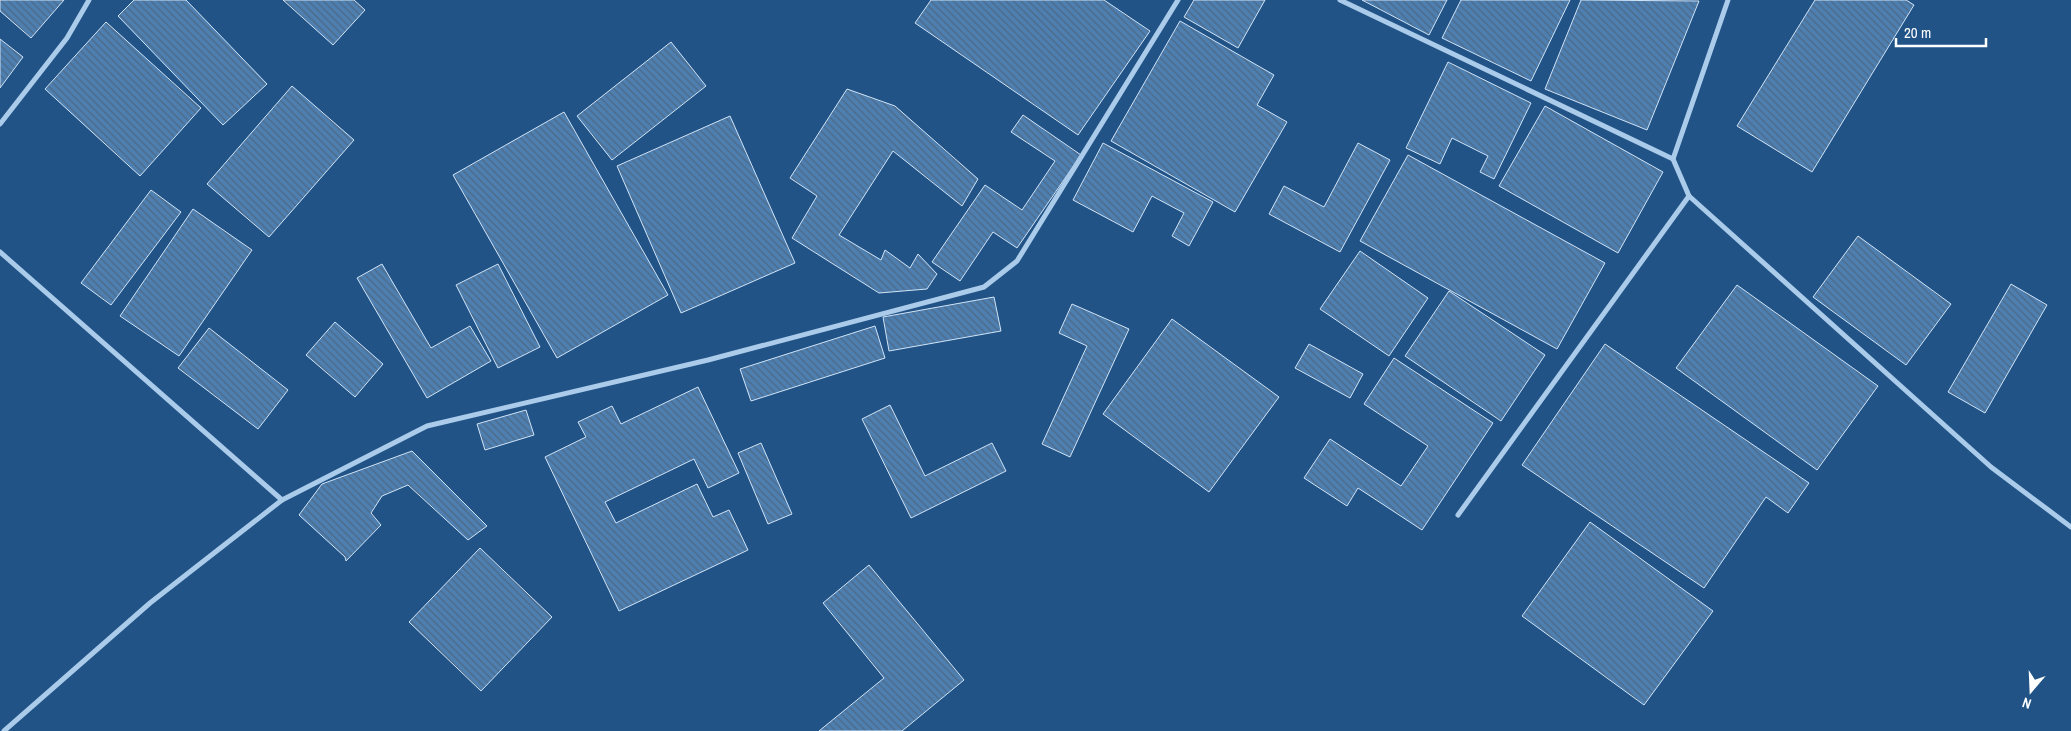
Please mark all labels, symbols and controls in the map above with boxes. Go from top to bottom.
scale bar [1896,15,1986,47]
text: 20 m [1904,22,1931,43]
north arrow [2006,666,2056,716]
text: N [2020,693,2034,713]

